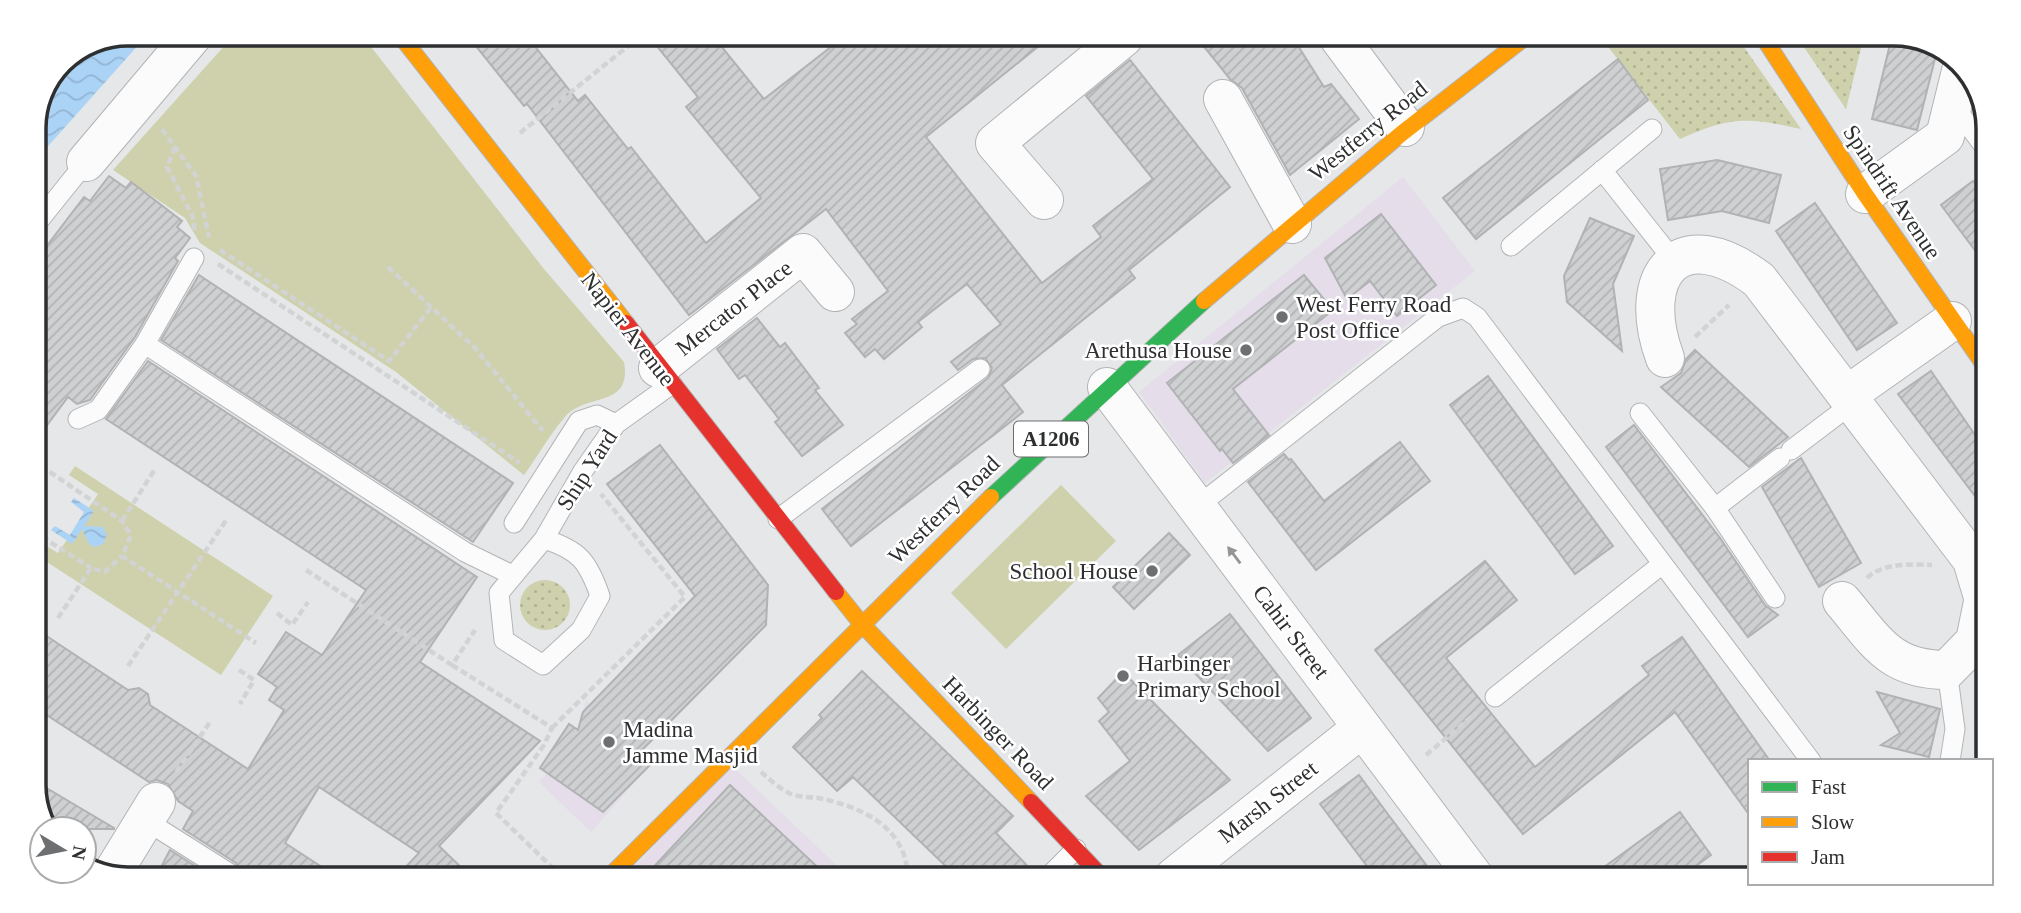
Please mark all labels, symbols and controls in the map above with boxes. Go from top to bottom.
street label: Westferry Road [1304,76,1432,186]
street label: Spindrift Avenue [1838,120,1946,264]
street label: Mercator Place [671,255,797,361]
street label: Napier Avenue [576,267,680,391]
place label: West Ferry Road Post Office [1296,292,1452,343]
marker: West Ferry Road Post Office [1274,309,1290,325]
place label: Arethusa House [1084,338,1232,363]
marker: Arethusa House [1238,342,1254,358]
road number: A1206 [1014,422,1088,457]
street label: Ship Yard [552,425,622,515]
street label: Westferry Road [883,451,1005,569]
one-way arrow [1227,546,1241,564]
place label: School House [1010,559,1138,584]
marker: School House [1144,563,1160,579]
street label: Cahir Street [1248,580,1335,684]
place label: Harbinger Primary School [1137,651,1281,702]
marker: Harbinger Primary School [1115,668,1131,684]
street label: Harbinger Road [938,671,1059,795]
place label: Madina Jamme Masjid [623,717,758,768]
marker: Madina Jamme Masjid [601,734,617,750]
street label: Marsh Street [1214,755,1323,848]
legend [1748,759,1993,885]
text: Fast [1811,775,1846,799]
text: Slow [1811,810,1855,834]
north arrow [28,815,98,885]
text: N [68,844,91,862]
text: Jam [1811,845,1845,869]

